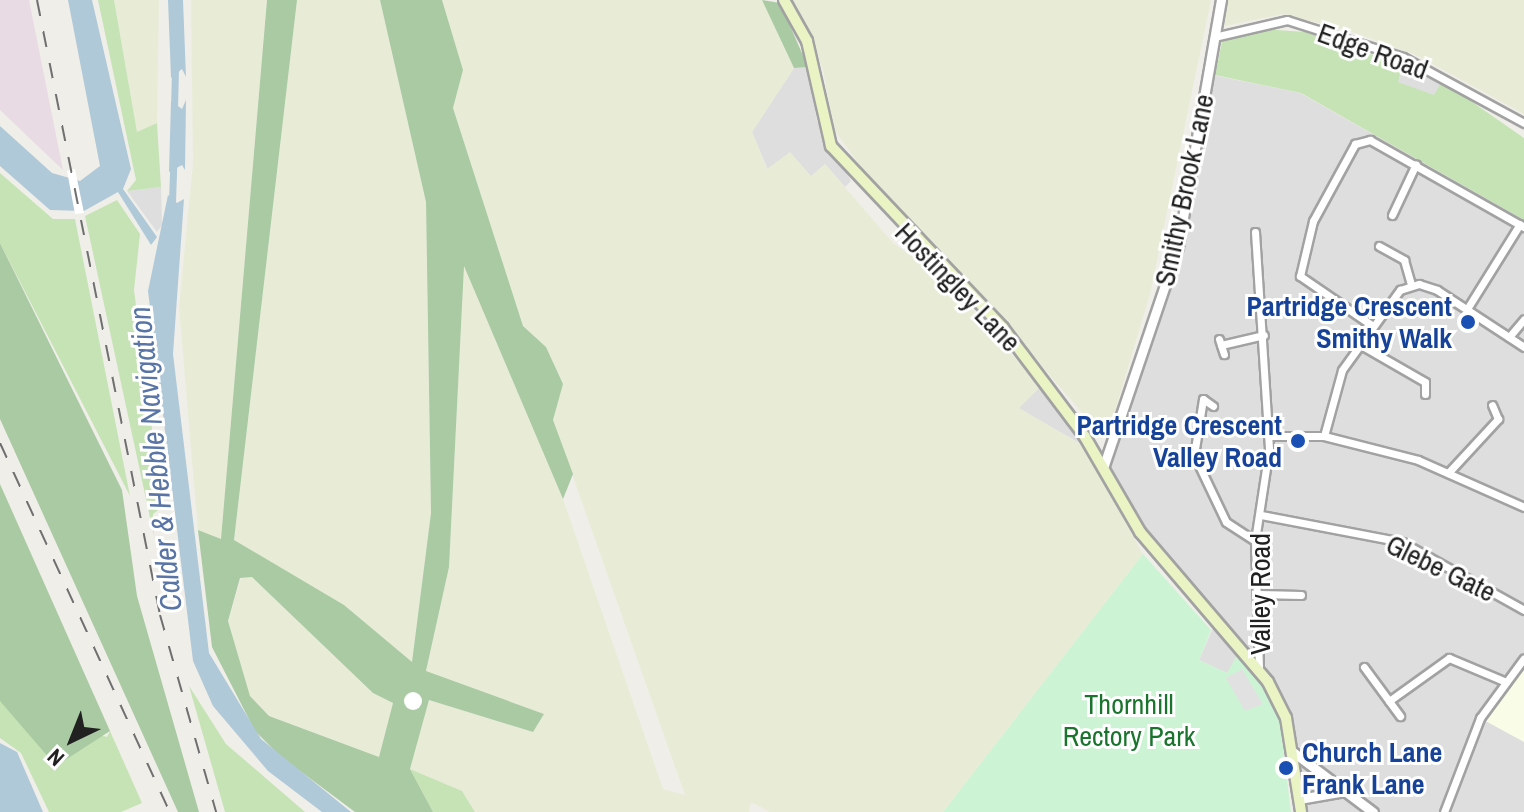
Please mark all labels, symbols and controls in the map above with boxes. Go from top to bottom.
street label: Edge Road [1313,16,1433,86]
street label: Smithy Brook Lane [1147,91,1221,289]
street label: Hostingley Lane [888,216,1028,358]
place label: Partridge Crescent Smithy Walk [1247,289,1452,355]
water label: Calder & Hebble Navigation [121,305,189,613]
marker: Partridge Crescent Smithy Walk [1459,313,1477,331]
place label: Partridge Crescent Valley Road [1077,408,1282,474]
marker: Partridge Crescent Valley Road [1289,432,1307,450]
street label: Glebe Gate [1381,527,1501,609]
street label: Valley Road [1243,533,1277,655]
park label: Thornhill Rectory Park [1063,687,1195,753]
north arrow [32,700,112,780]
place label: Church Lane Frank Lane [1302,735,1442,801]
text: N [41,742,71,773]
marker: Church Lane Frank Lane [1277,759,1295,777]

